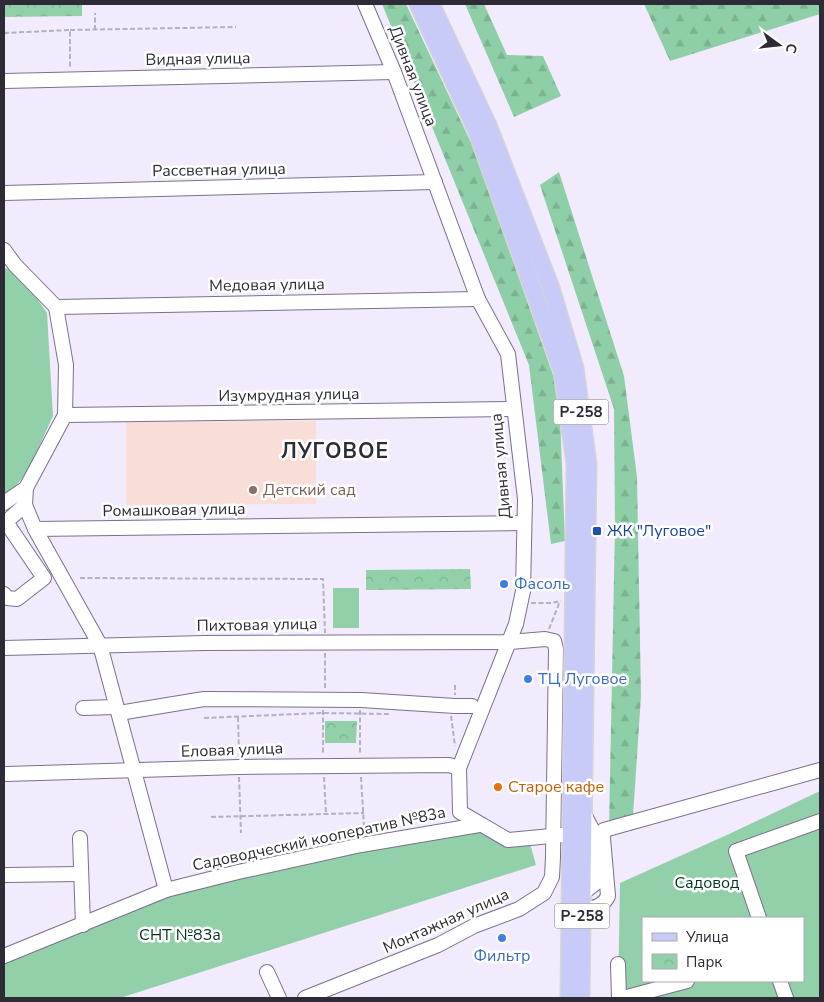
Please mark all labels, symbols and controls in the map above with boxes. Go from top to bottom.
north arrow [754,20,804,70]
street label: Дивная улица [384,23,442,129]
text: С [781,41,801,56]
street label: Видная улица [145,47,251,71]
street label: Рассветная улица [152,158,286,182]
street label: Медовая улица [209,273,325,297]
street label: Изумрудная улица [218,383,360,407]
road number: Р-258 [554,400,608,424]
street label: Дивная улица [485,412,517,520]
district label: ЛУГОВОЕ [281,437,389,465]
place label: Детский сад [263,479,356,501]
marker: Детский сад [247,484,259,496]
street label: Ромашковая улица [102,498,246,522]
place label: ЖК "Луговое" [607,520,711,542]
marker: ЖК "Луговое" [591,525,603,537]
place label: Фасоль [514,573,570,595]
marker: Фасоль [498,578,510,590]
street label: Пихтовая улица [196,613,318,637]
place label: ТЦ Луговое [538,668,627,690]
marker: ТЦ Луговое [522,673,534,685]
street label: Еловая улица [180,737,284,763]
place label: Старое кафе [508,776,604,798]
marker: Старое кафе [492,781,504,793]
street label: Садоводческий кооператив №83а [190,801,448,877]
park label: Садовод [674,872,740,894]
street label: Монтажная улица [379,883,513,959]
road number: Р-258 [554,904,610,928]
legend [642,917,804,982]
park label: СНТ №83а [139,924,221,946]
text: Улица [685,927,729,947]
marker: Фильтр [496,932,508,944]
place label: Фильтр [474,945,530,967]
text: Парк [686,952,722,972]

